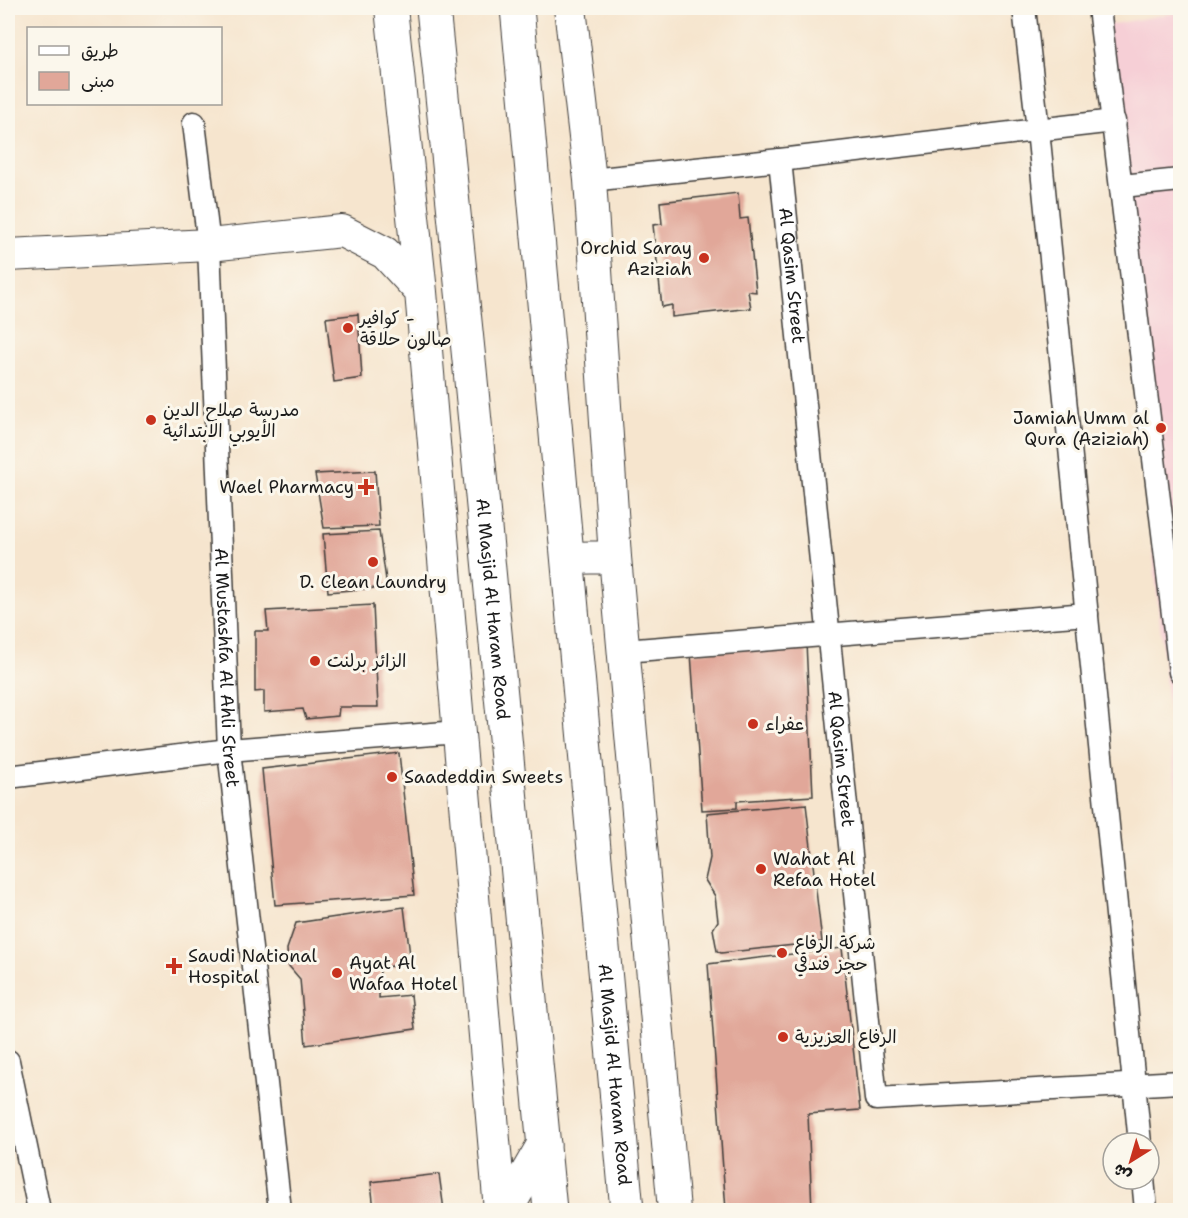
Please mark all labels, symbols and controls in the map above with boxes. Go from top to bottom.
legend [27,27,222,105]
text: طريق [81,39,119,63]
text: مبنى [81,69,115,93]
street label: Al Qasim Street [773,206,811,345]
place label: Orchid Saray Aziziah [580,236,692,281]
marker: Orchid Saray Aziziah [697,251,711,265]
place label: كوافير - صالون حلاقة [358,306,451,351]
marker: كوافير - صالون حلاقة [341,321,355,335]
place label: مدرسة صلاح الدين الأيوبي الابتدائية [163,398,299,447]
place label: Jamiah Umm al Qura (Aziziah) [1013,406,1150,451]
marker: مدرسة صلاح الدين الأيوبي الابتدائية [144,413,158,427]
marker: Jamiah Umm al Qura (Aziziah) [1154,421,1168,435]
place label: Wael Pharmacy [219,475,354,499]
marker: Wael Pharmacy [359,480,373,494]
street label: Al Masjid Al Haram Road [470,497,515,721]
street label: Al Mustashfa Al Ahli Street [209,547,245,789]
marker: D. Clean Laundry [366,555,380,569]
place label: D. Clean Laundry [299,570,447,594]
place label: الزائر برلنت [327,649,406,673]
marker: الزائر برلنت [308,654,322,668]
street label: Al Qasim Street [822,690,860,828]
place label: عفراء [765,712,804,736]
marker: عفراء [746,717,760,731]
place label: Saadeddin Sweets [404,765,563,789]
marker: Saadeddin Sweets [385,770,399,784]
place label: Wahat Al Refaa Hotel [773,847,876,892]
marker: Wahat Al Refaa Hotel [754,862,768,876]
place label: شركة الرفاع حجز فندقي [794,931,876,977]
place label: Saudi National Hospital [188,944,317,989]
marker: شركة الرفاع حجز فندقي [775,946,789,960]
place label: Ayat Al Wafaa Hotel [349,951,458,996]
marker: Saudi National Hospital [165,957,183,975]
street label: Al Masjid Al Haram Road [593,963,637,1187]
marker: Ayat Al Wafaa Hotel [330,966,344,980]
place label: الرفاع العزيزية [795,1025,897,1049]
marker: الرفاع العزيزية [776,1030,790,1044]
north arrow [1101,1131,1161,1191]
text: ش [1109,1159,1136,1186]

